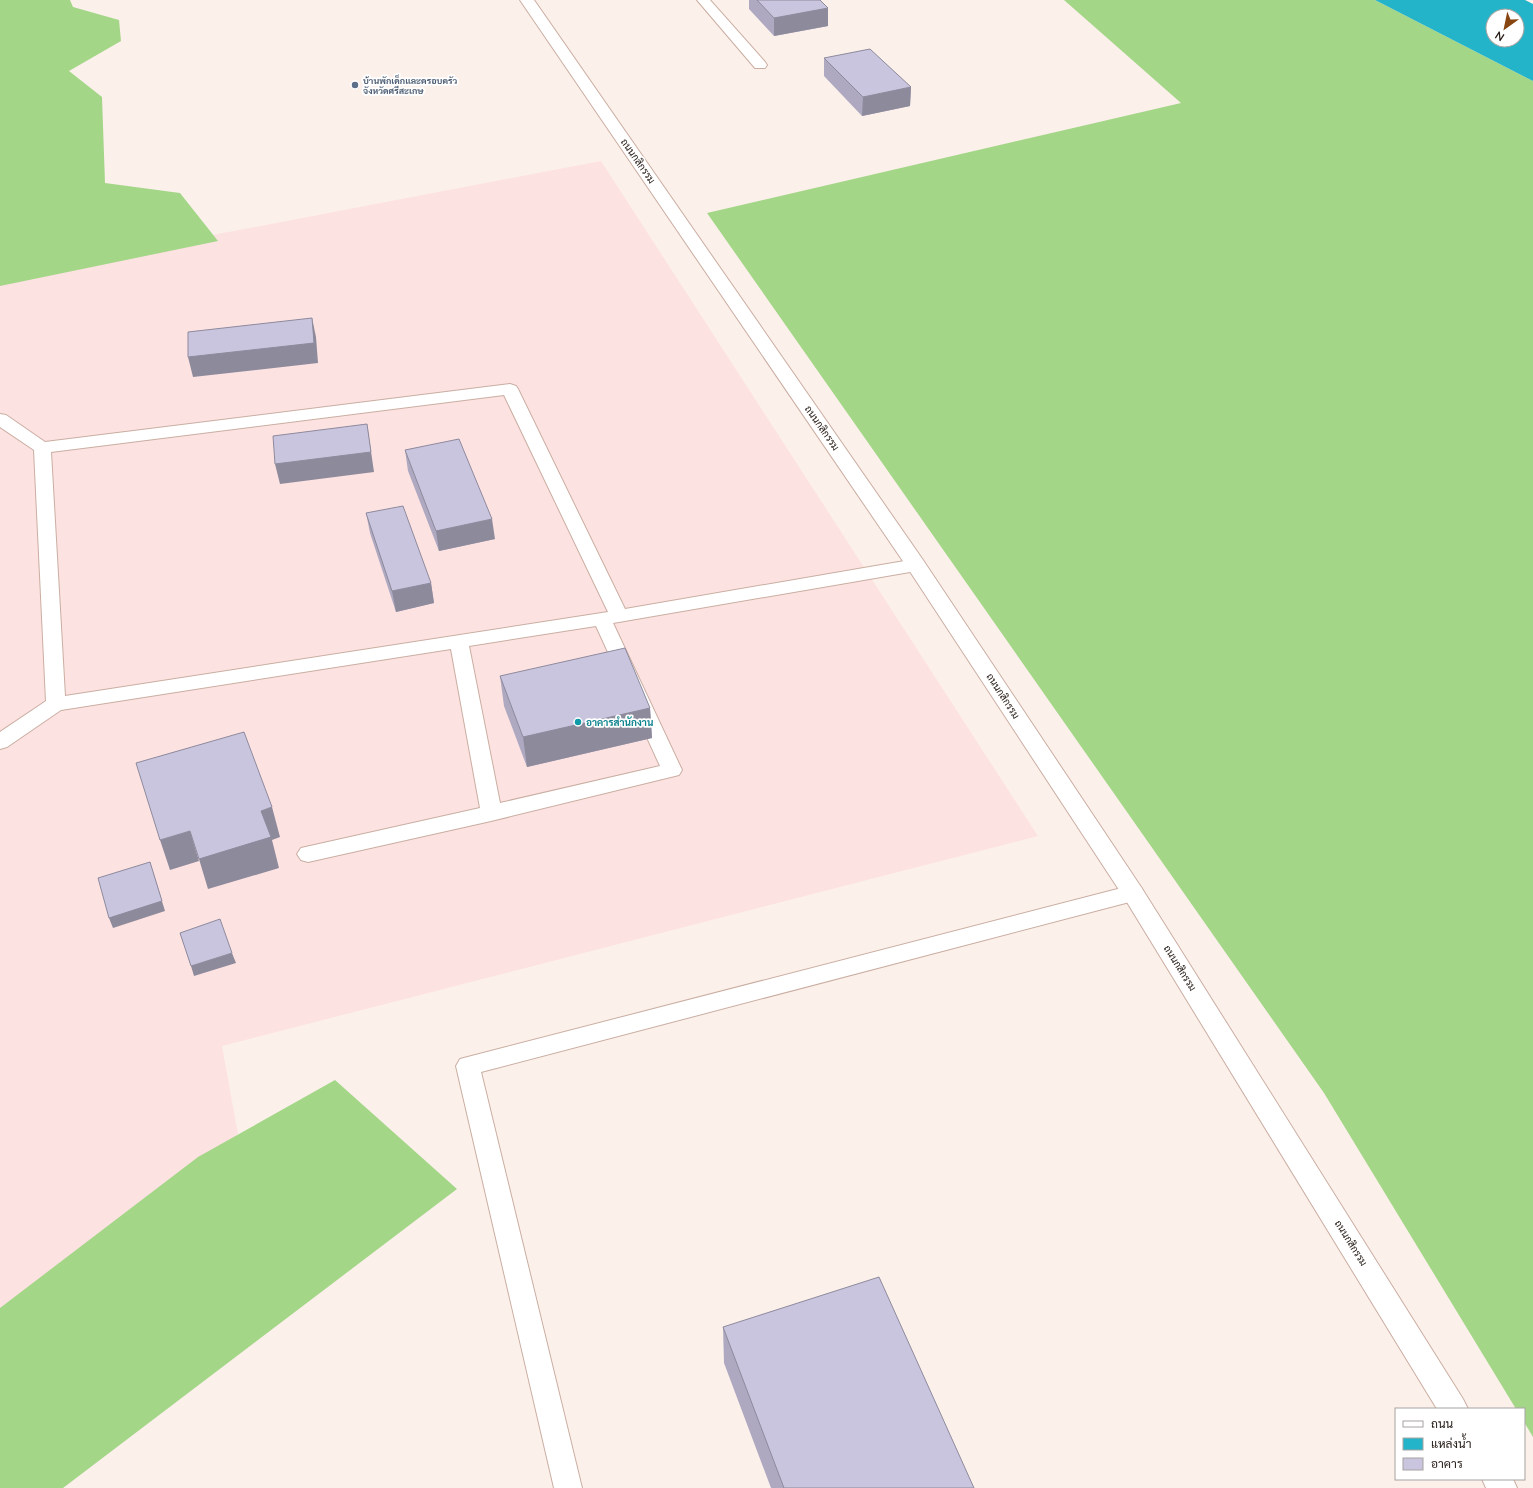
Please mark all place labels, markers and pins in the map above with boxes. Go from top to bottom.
place label: บ้านพักเด็กและครอบครัว จังหวัดศรีสะเกษ [363,74,457,96]
marker: บ้านพักเด็กและครอบครัว จังหวัดศรีสะเกษ [350,80,360,90]
place label: อาคารสำนักงาน [586,716,654,729]
marker: อาคารสำนักงาน [573,717,583,727]

